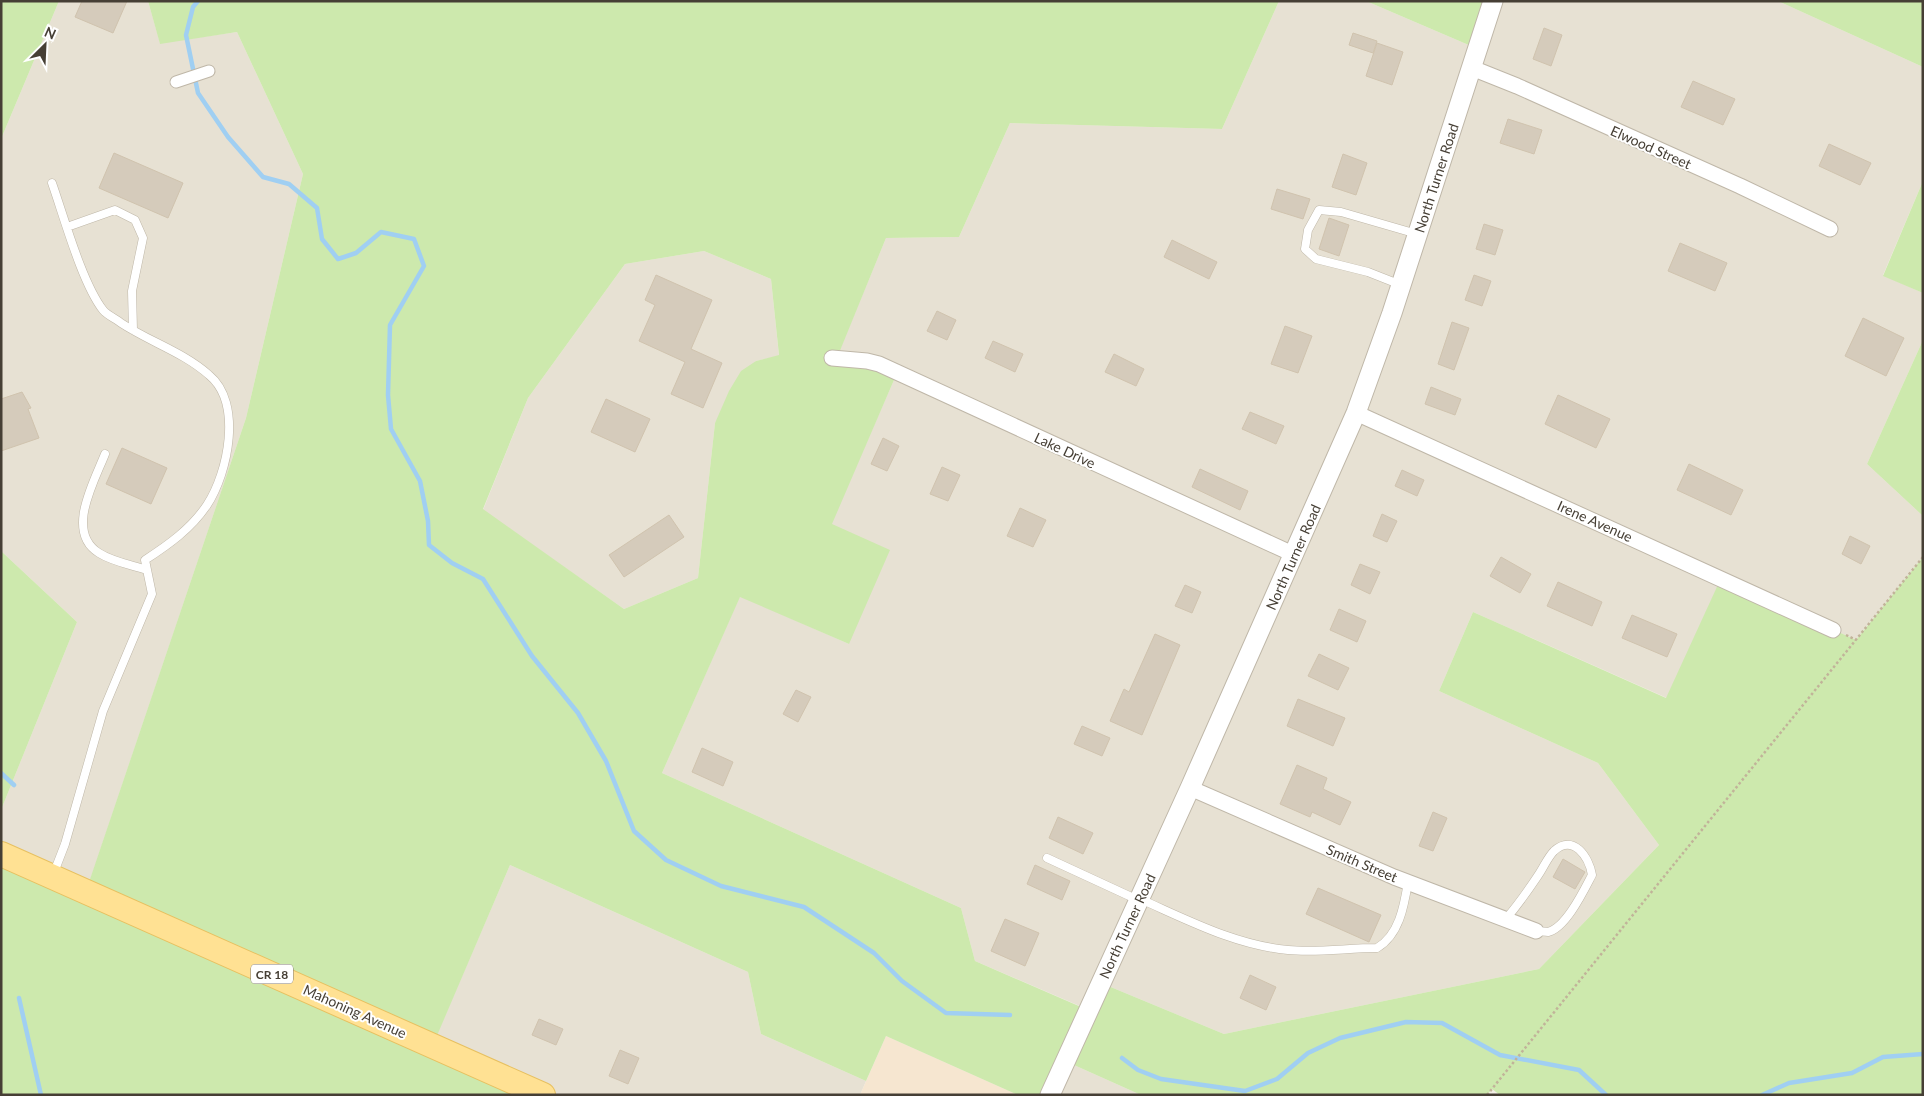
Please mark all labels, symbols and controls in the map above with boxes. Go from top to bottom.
north arrow [20,20,70,70]
text: N [42,23,59,43]
street label: North Turner Road [1410,121,1462,235]
street label: Elwood Street [1608,122,1694,172]
street label: Lake Drive [1032,429,1098,471]
street label: Irene Avenue [1555,497,1635,545]
street label: North Turner Road [1262,502,1324,612]
street label: Smith Street [1324,840,1400,886]
street label: North Turner Road [1095,871,1159,981]
road number: CR 18 [251,964,293,984]
street label: Mahoning Avenue [301,981,409,1041]

